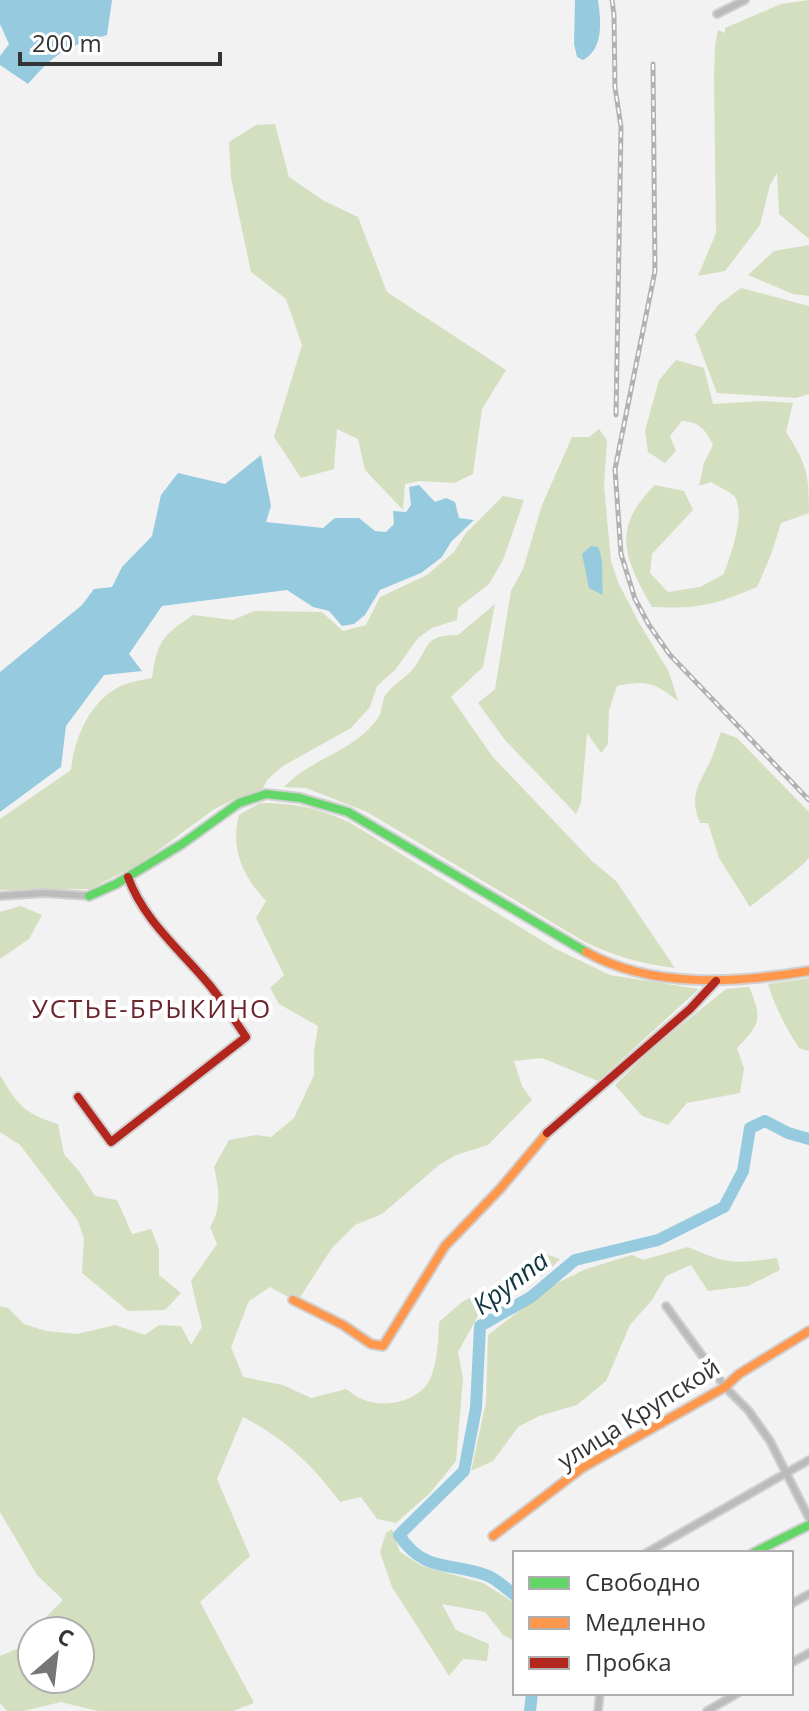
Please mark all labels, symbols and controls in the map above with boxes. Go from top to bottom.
scale bar [20,16,220,66]
text: 200 m [32,26,102,59]
district label: УСТЬЕ-БРЫКИНО [32,990,272,1026]
water label: Круппа [465,1242,555,1322]
street label: улица Крупской [551,1350,725,1476]
legend [513,1551,793,1695]
text: Свободно [585,1565,700,1598]
text: Медленно [585,1605,706,1638]
north arrow [16,1615,96,1695]
text: С [53,1620,79,1653]
text: Пробка [585,1645,672,1678]

